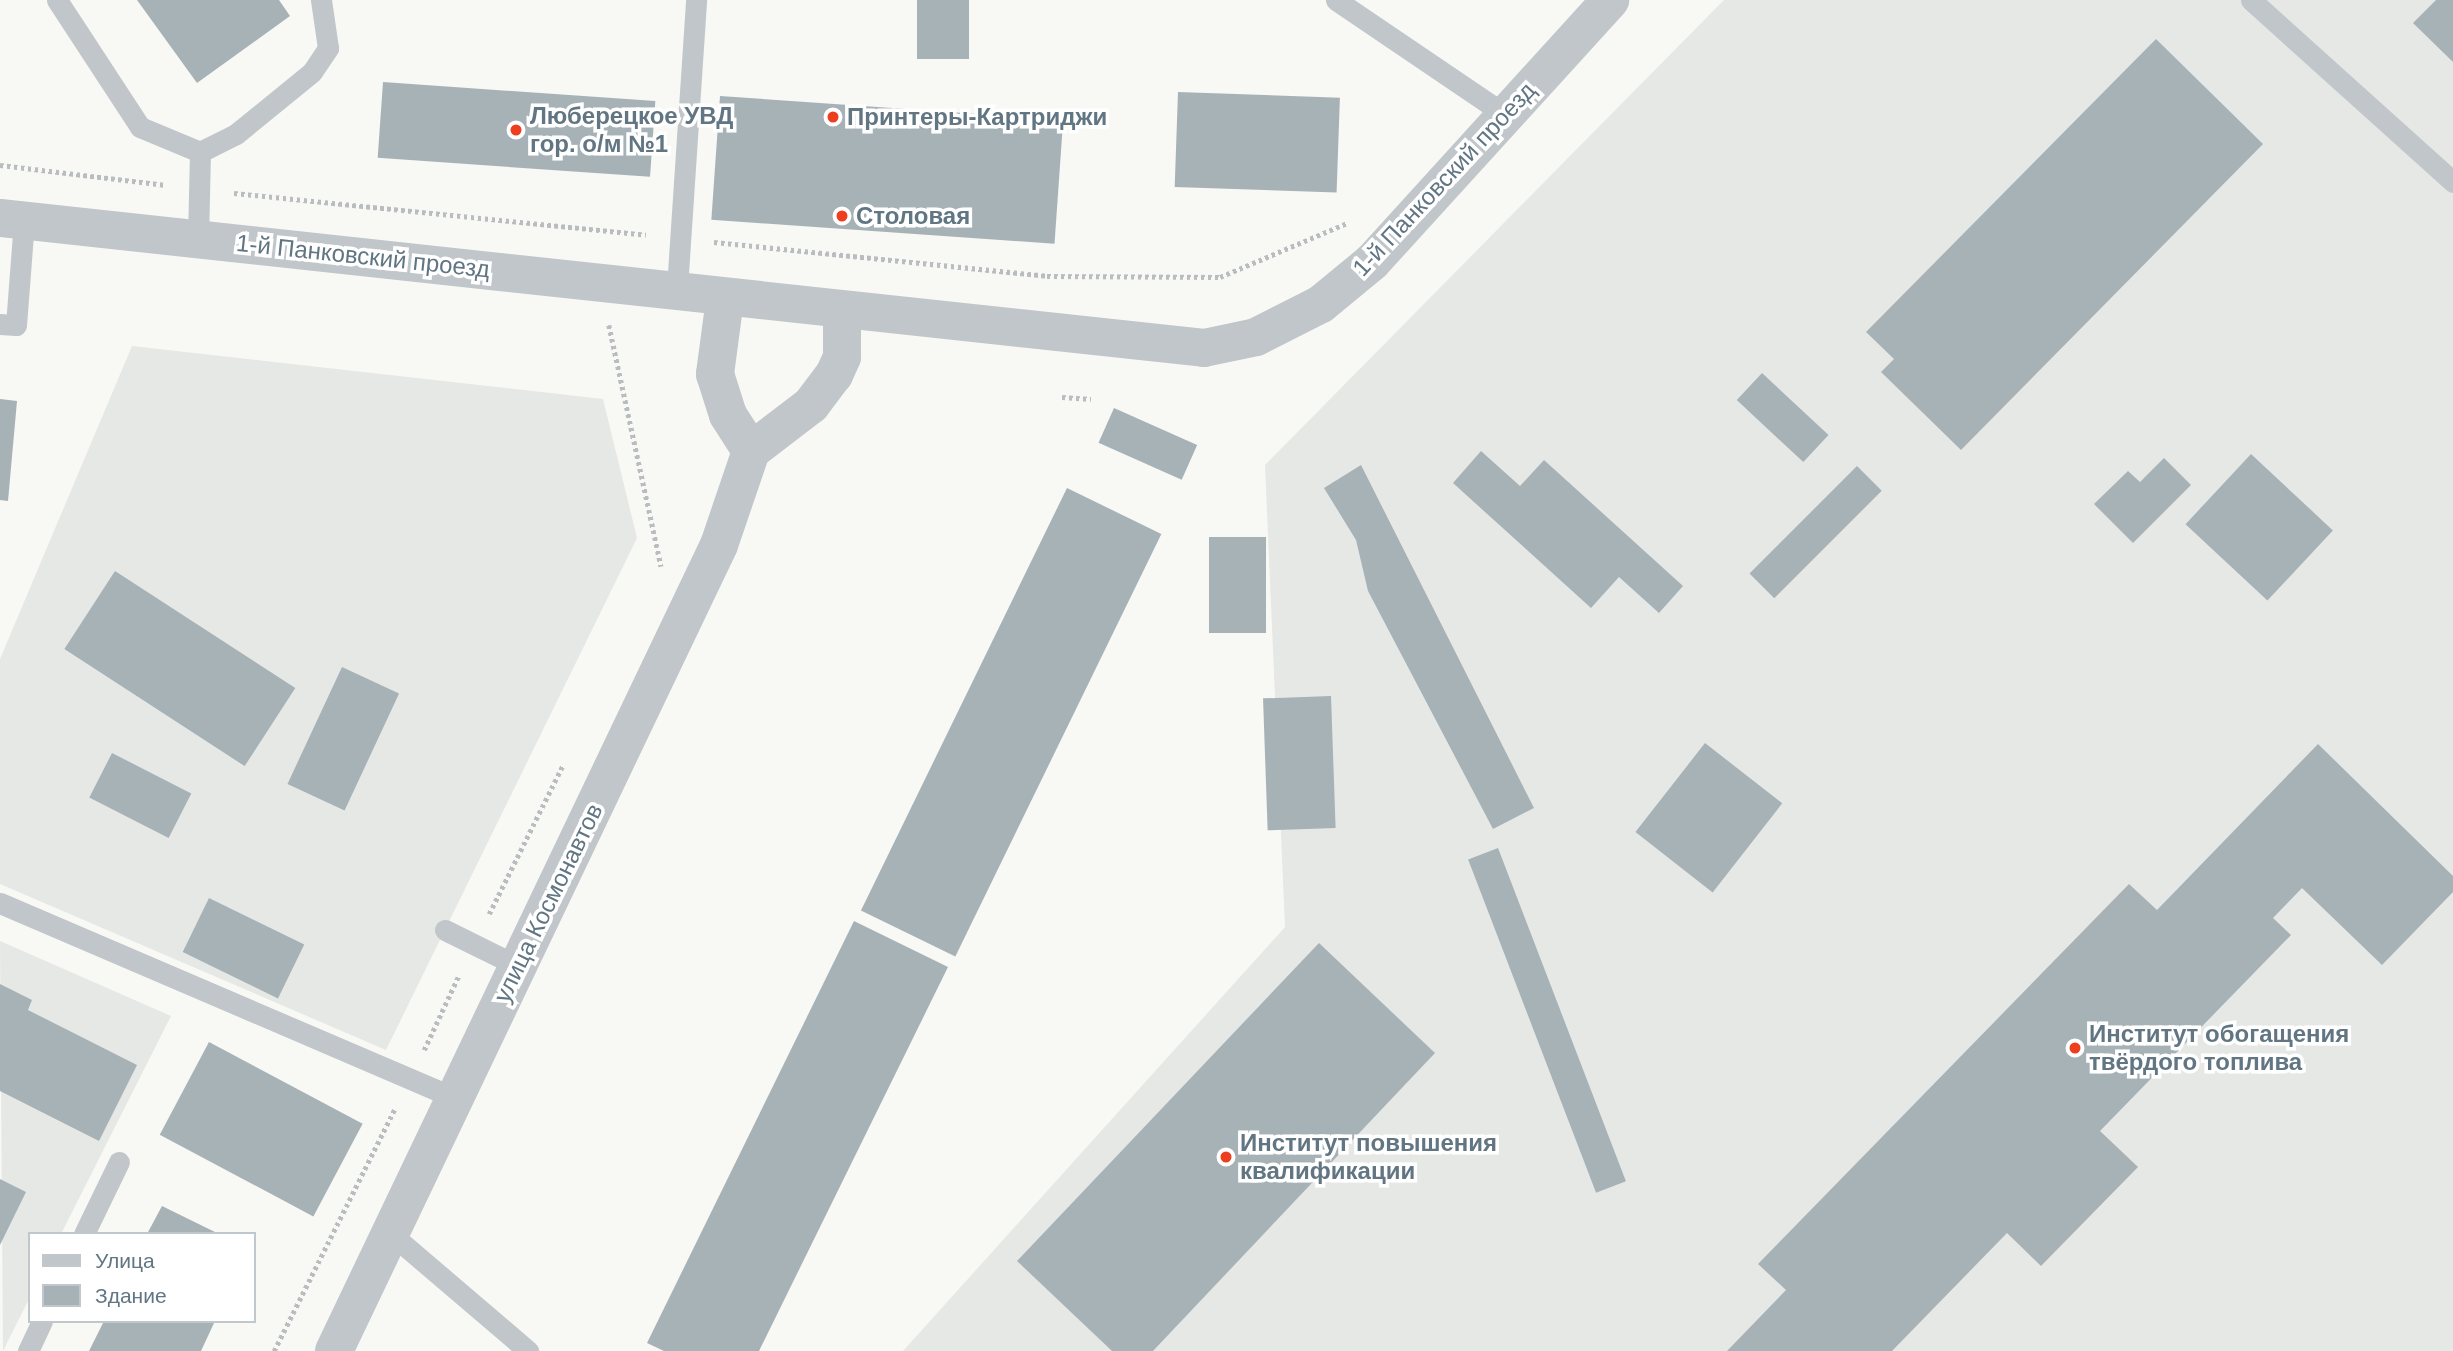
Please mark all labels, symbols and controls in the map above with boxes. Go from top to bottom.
street label: 1-й Панковский проезд [1347,76,1541,282]
place label: Люберецкое УВД гор. о/м №1 [530,102,733,158]
place label: Принтеры-Картриджи [847,103,1107,131]
marker: Принтеры-Картриджи [825,109,841,125]
marker: Люберецкое УВД гор. о/м №1 [508,122,524,138]
place label: Столовая [856,202,970,230]
marker: Столовая [834,208,850,224]
street label: 1-й Панковский проезд [235,228,491,284]
street label: улица Космонавтов [487,799,609,1007]
place label: Институт обогащения твёрдого топлива [2089,1020,2349,1076]
marker: Институт обогащения твёрдого топлива [2067,1040,2083,1056]
place label: Институт повышения квалификации [1240,1129,1497,1185]
marker: Институт повышения квалификации [1218,1149,1234,1165]
legend [28,1232,256,1323]
text: Улица [95,1249,155,1272]
text: Здание [95,1284,167,1307]

